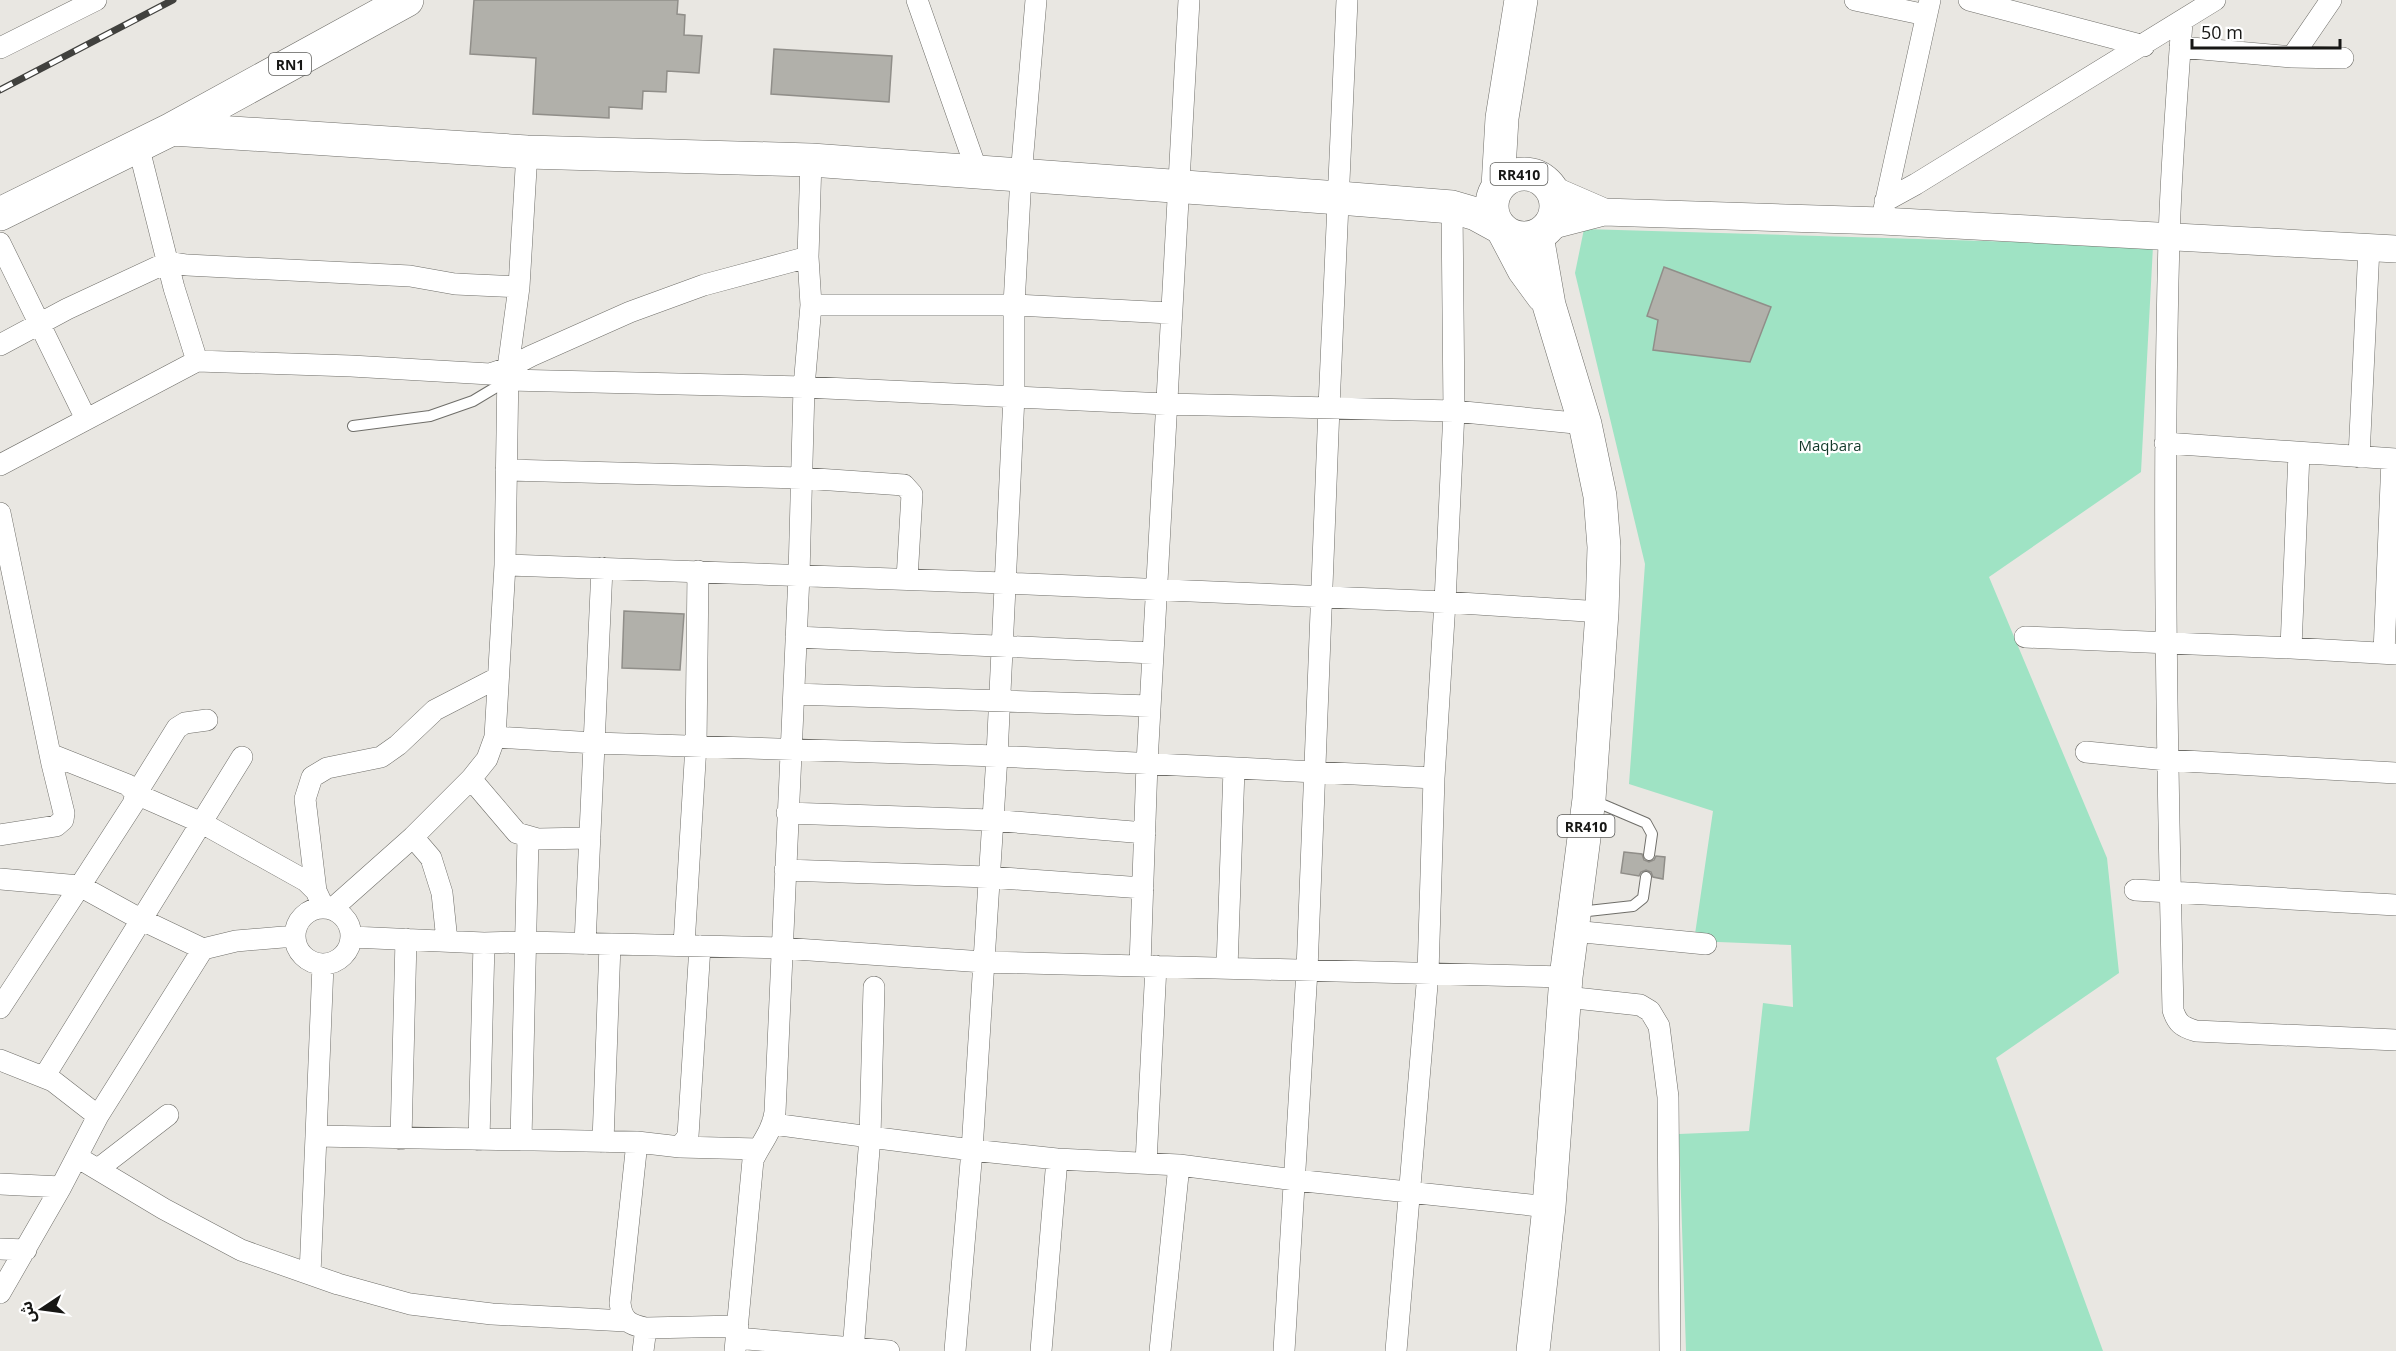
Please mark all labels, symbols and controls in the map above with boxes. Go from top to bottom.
scale bar [2192,12,2340,50]
text: 50 m [2201,20,2243,44]
road number: RN1 [269,53,311,75]
road number: RR410 [1490,163,1547,185]
park label: Maqbara [1799,435,1861,455]
road number: RR410 [1558,815,1614,837]
north arrow [12,1279,72,1339]
text: ش [14,1299,41,1326]

